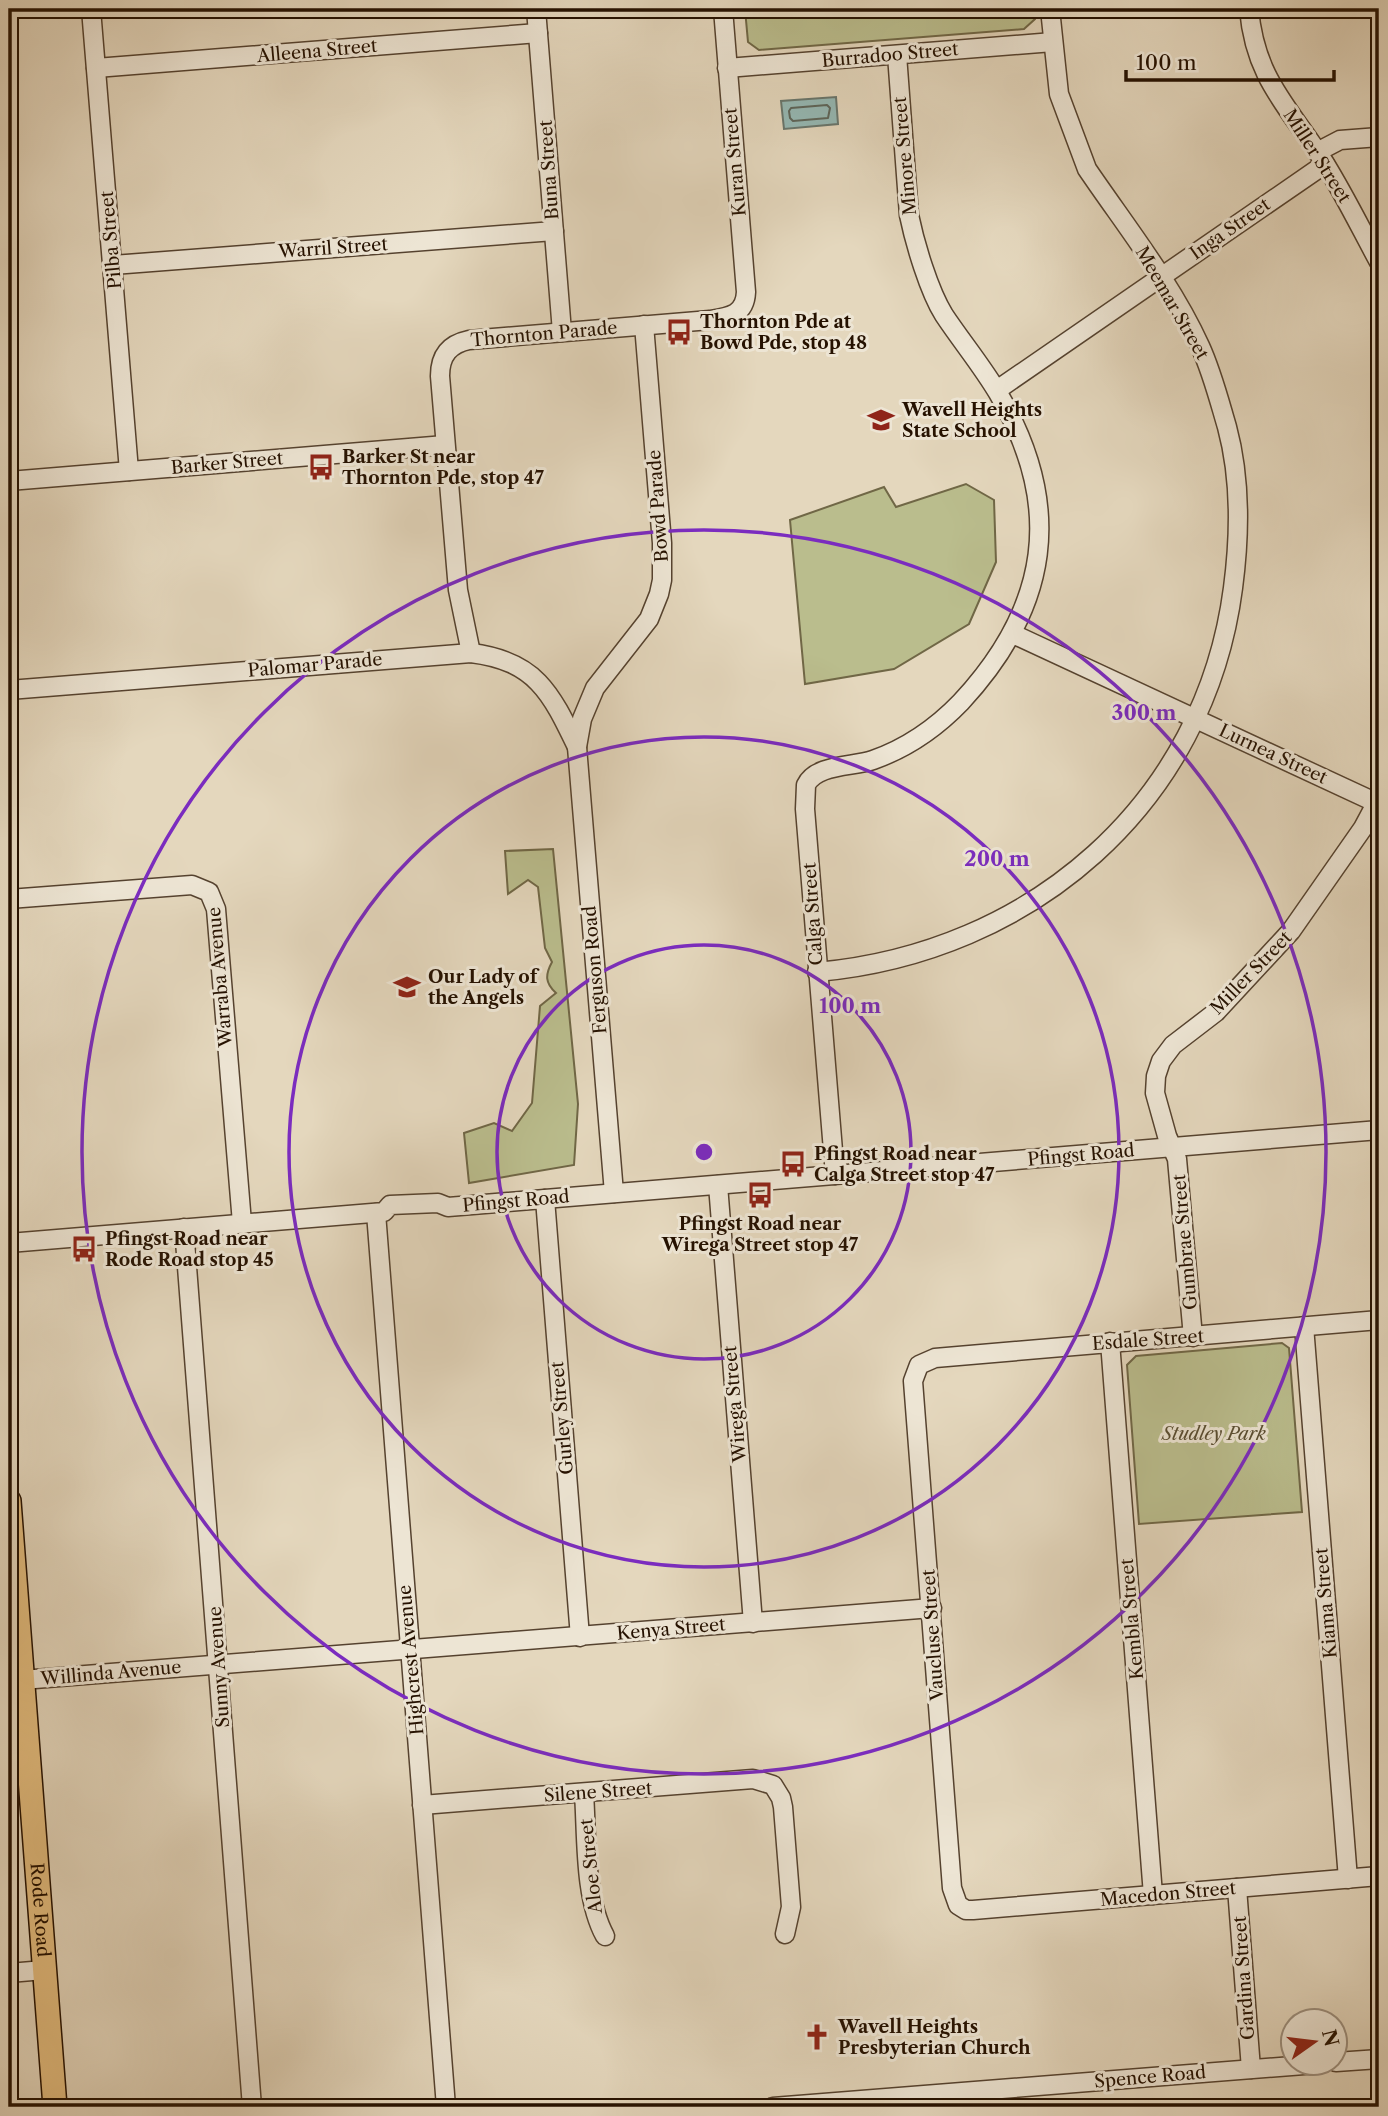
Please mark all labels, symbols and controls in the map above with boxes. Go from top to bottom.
street label: Alleena Street [255,35,379,67]
street label: Burradoo Street [821,38,960,72]
scale bar [1126,38,1334,82]
text: 100 m [1136,50,1197,75]
street label: Minore Street [889,95,921,216]
street label: Miller Street [1279,105,1356,208]
street label: Kuran Street [719,106,751,217]
street label: Buna Street [534,119,563,221]
street label: Pilba Street [96,189,126,290]
street label: Inga Street [1186,193,1275,265]
street label: Warril Street [277,233,389,263]
street label: Meemar Street [1131,242,1214,364]
place label: Thornton Pde at Bowd Pde, stop 48 [700,311,867,354]
street label: Thornton Parade [470,317,618,351]
bus stop icon: Thornton Pde at Bowd Pde, stop 48 [664,317,694,347]
place label: Wavell Heights State School [901,399,1042,442]
school or university icon: Wavell Heights State School [866,405,896,435]
place label: Barker St near Thornton Pde, stop 47 [342,446,545,489]
street label: Barker Street [170,447,285,479]
street label: Bowd Parade [643,449,673,563]
bus stop icon: Barker St near Thornton Pde, stop 47 [306,452,336,482]
street label: Palomar Parade [247,648,383,682]
text: 300 m [1112,700,1176,725]
street label: Lurnea Street [1215,719,1331,789]
text: 200 m [964,846,1030,871]
street label: Calga Street [798,861,828,966]
street label: Ferguson Road [578,905,612,1035]
street label: Warraba Avenue [203,906,237,1049]
street label: Miller Street [1206,926,1297,1019]
place label: Our Lady of the Angels [428,966,540,1009]
school or university icon: Our Lady of the Angels [392,972,422,1002]
text: 100 m [819,993,881,1018]
street label: Pfingst Road [1027,1139,1135,1171]
centre of rings [692,1140,716,1164]
place label: Pfingst Road near Calga Street stop 47 [814,1143,995,1186]
bus stop icon: Pfingst Road near Calga Street stop 47 [778,1149,808,1179]
street label: Gumbrae Street [1168,1173,1202,1311]
bus stop icon: Pfingst Road near Wirega Street stop 47 [745,1180,775,1210]
street label: Pfingst Road [462,1185,570,1217]
place label: Pfingst Road near Wirega Street stop 47 [661,1213,859,1256]
place label: Pfingst Road near Rode Road stop 45 [105,1228,274,1271]
bus stop icon: Pfingst Road near Rode Road stop 45 [69,1234,99,1264]
street label: Esdale Street [1091,1325,1205,1355]
street label: Wirega Street [719,1344,751,1464]
street label: Gurley Street [546,1360,578,1475]
park label: Studley Park [1161,1423,1267,1445]
street label: Kiama Street [1310,1546,1342,1659]
street label: Kembla Street [1116,1557,1148,1681]
street label: Vaucluse Street [917,1568,949,1702]
street label: Highcrest Avenue [393,1584,429,1736]
street label: Sunny Avenue [204,1606,234,1728]
street label: Kenya Street [616,1613,727,1645]
street label: Willinda Avenue [39,1656,182,1690]
street label: Silene Street [543,1777,654,1807]
street label: Aloe Street [575,1817,607,1916]
street label: Rode Road [25,1862,55,1958]
street label: Macedon Street [1099,1877,1237,1911]
street label: Gardina Street [1229,1915,1259,2041]
north arrow [1280,2008,1350,2078]
place label: Wavell Heights Presbyterian Church [837,2016,1031,2059]
church icon: Wavell Heights Presbyterian Church [802,2022,832,2052]
text: N [1317,2027,1343,2049]
street label: Spence Road [1093,2061,1207,2093]

